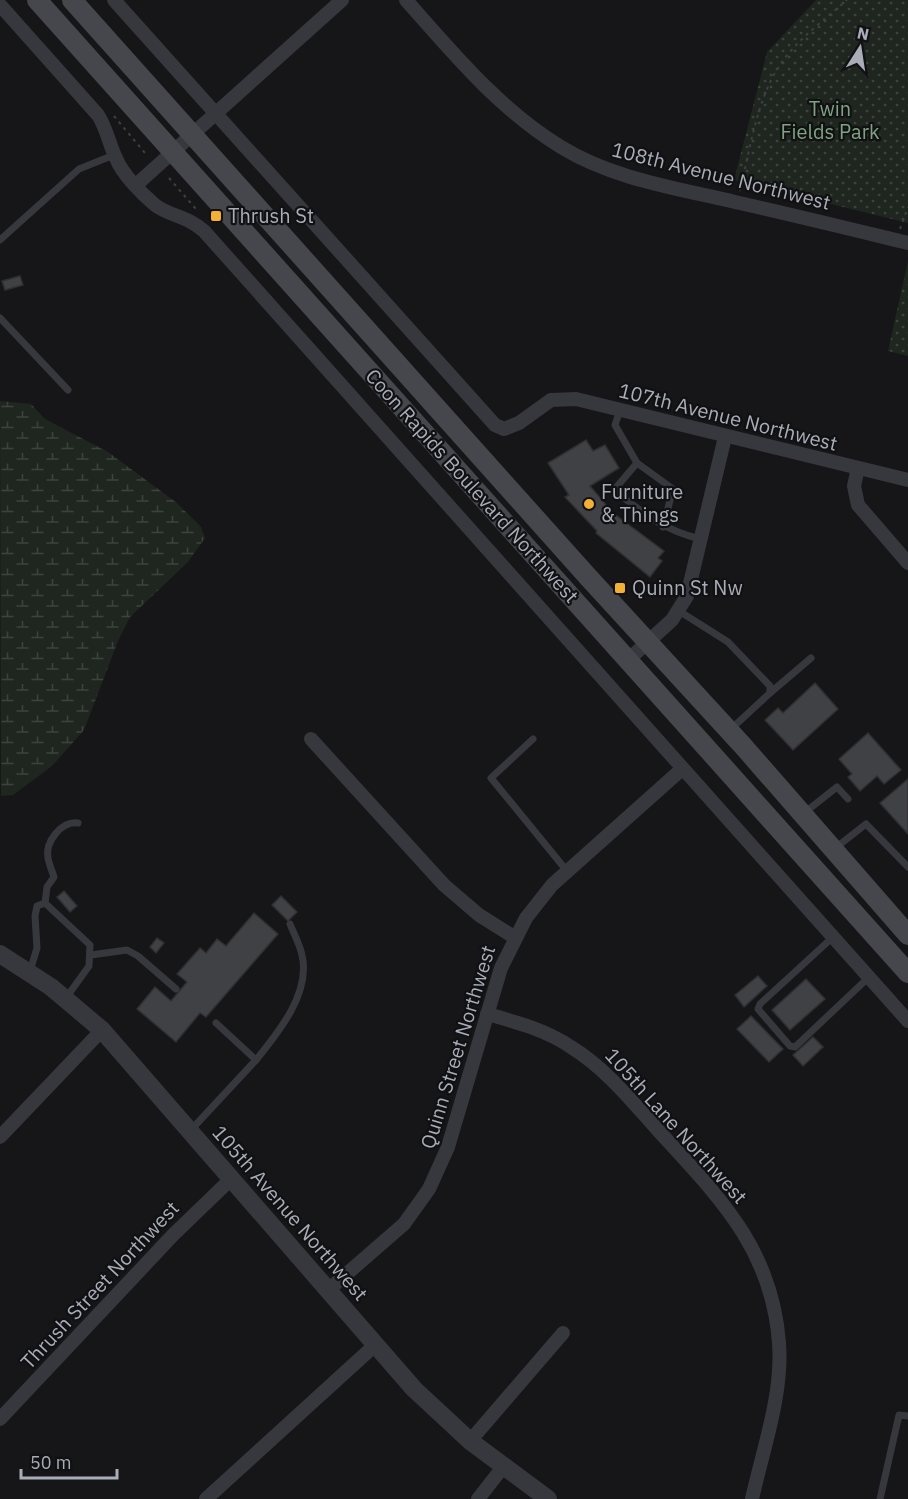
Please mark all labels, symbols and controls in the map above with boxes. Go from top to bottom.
north arrow [830,18,890,78]
text: N [855,22,871,44]
park label: Twin Fields Park [780,95,880,145]
street label: 108th Avenue Northwest [609,135,833,216]
place label: Thrush St [228,202,314,229]
marker: Thrush St [209,209,223,223]
street label: Coon Rapids Boulevard Northwest [360,363,585,609]
street label: 107th Avenue Northwest [616,376,840,457]
place label: Furniture & Things [601,478,683,528]
marker: Furniture & Things [582,497,596,511]
place label: Quinn St Nw [632,574,743,601]
marker: Quinn St Nw [613,581,627,595]
street label: Quinn Street Northwest [414,942,501,1152]
street label: 105th Lane Northwest [599,1042,754,1209]
street label: 105th Avenue Northwest [207,1119,374,1306]
street label: Thrush Street Northwest [14,1195,185,1375]
scale bar [21,1442,117,1480]
text: 50 m [30,1451,72,1474]

